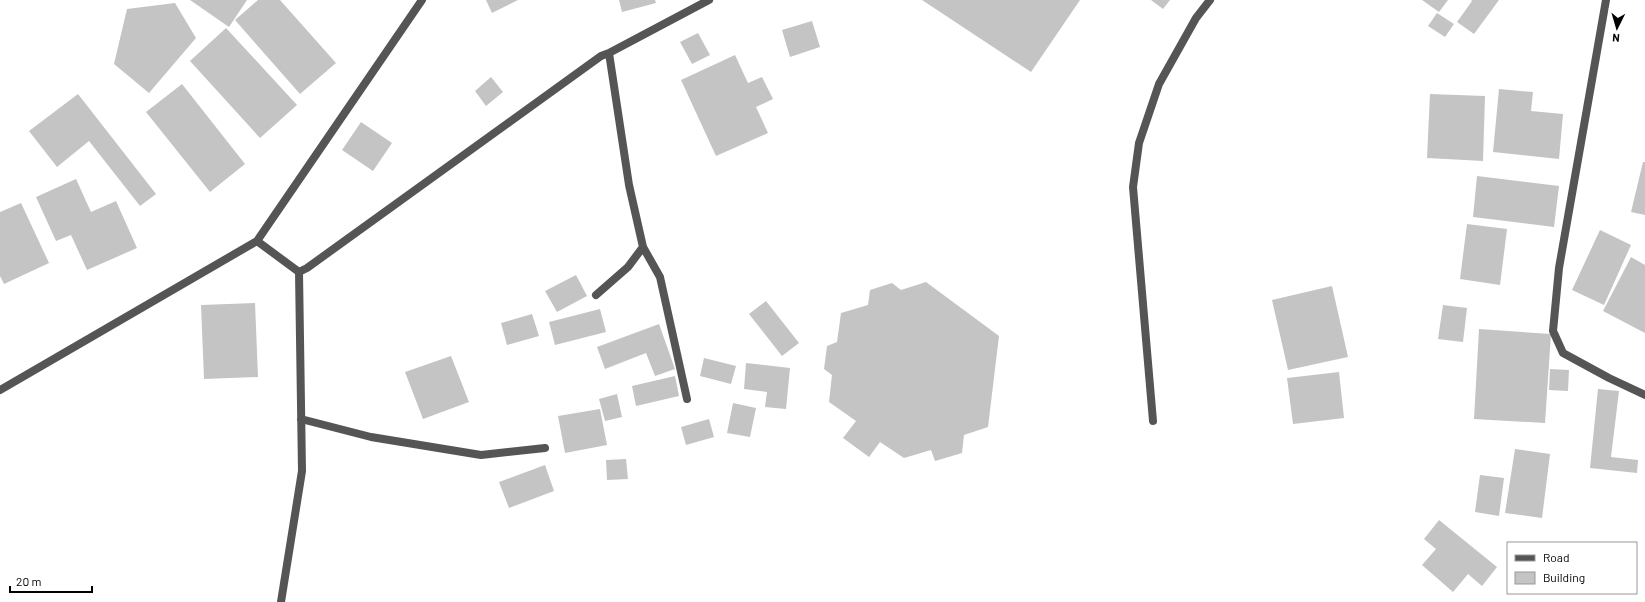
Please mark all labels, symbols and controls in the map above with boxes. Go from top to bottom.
north arrow [1597,8,1637,48]
text: N [1612,32,1620,45]
legend [1507,542,1637,594]
text: Road [1543,550,1570,564]
scale bar [10,568,92,594]
text: Building [1543,570,1585,584]
text: 20 m [16,574,42,588]

